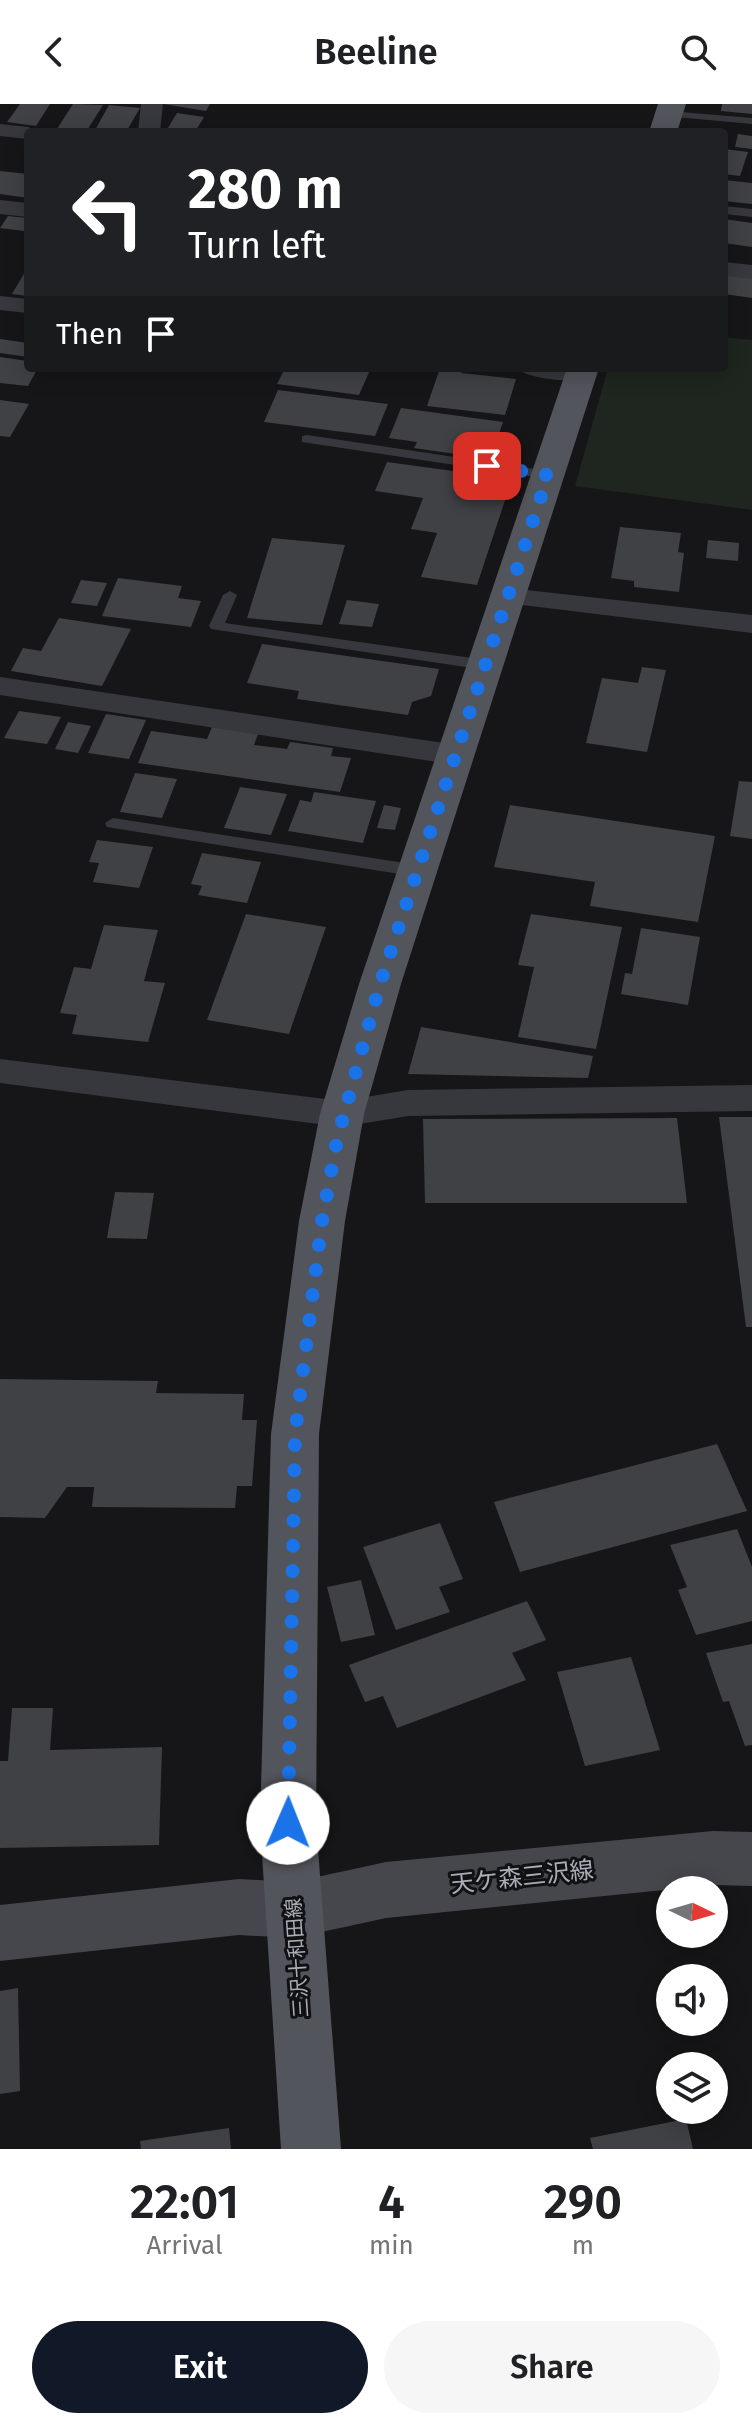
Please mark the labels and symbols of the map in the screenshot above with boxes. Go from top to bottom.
pin [453,432,521,500]
position arrow [246,1781,330,1865]
street label: 天ケ森三沢線 [449,1856,595,1898]
north arrow [656,1876,728,1948]
street label: 三沢十和田線 [281,1897,313,2019]

